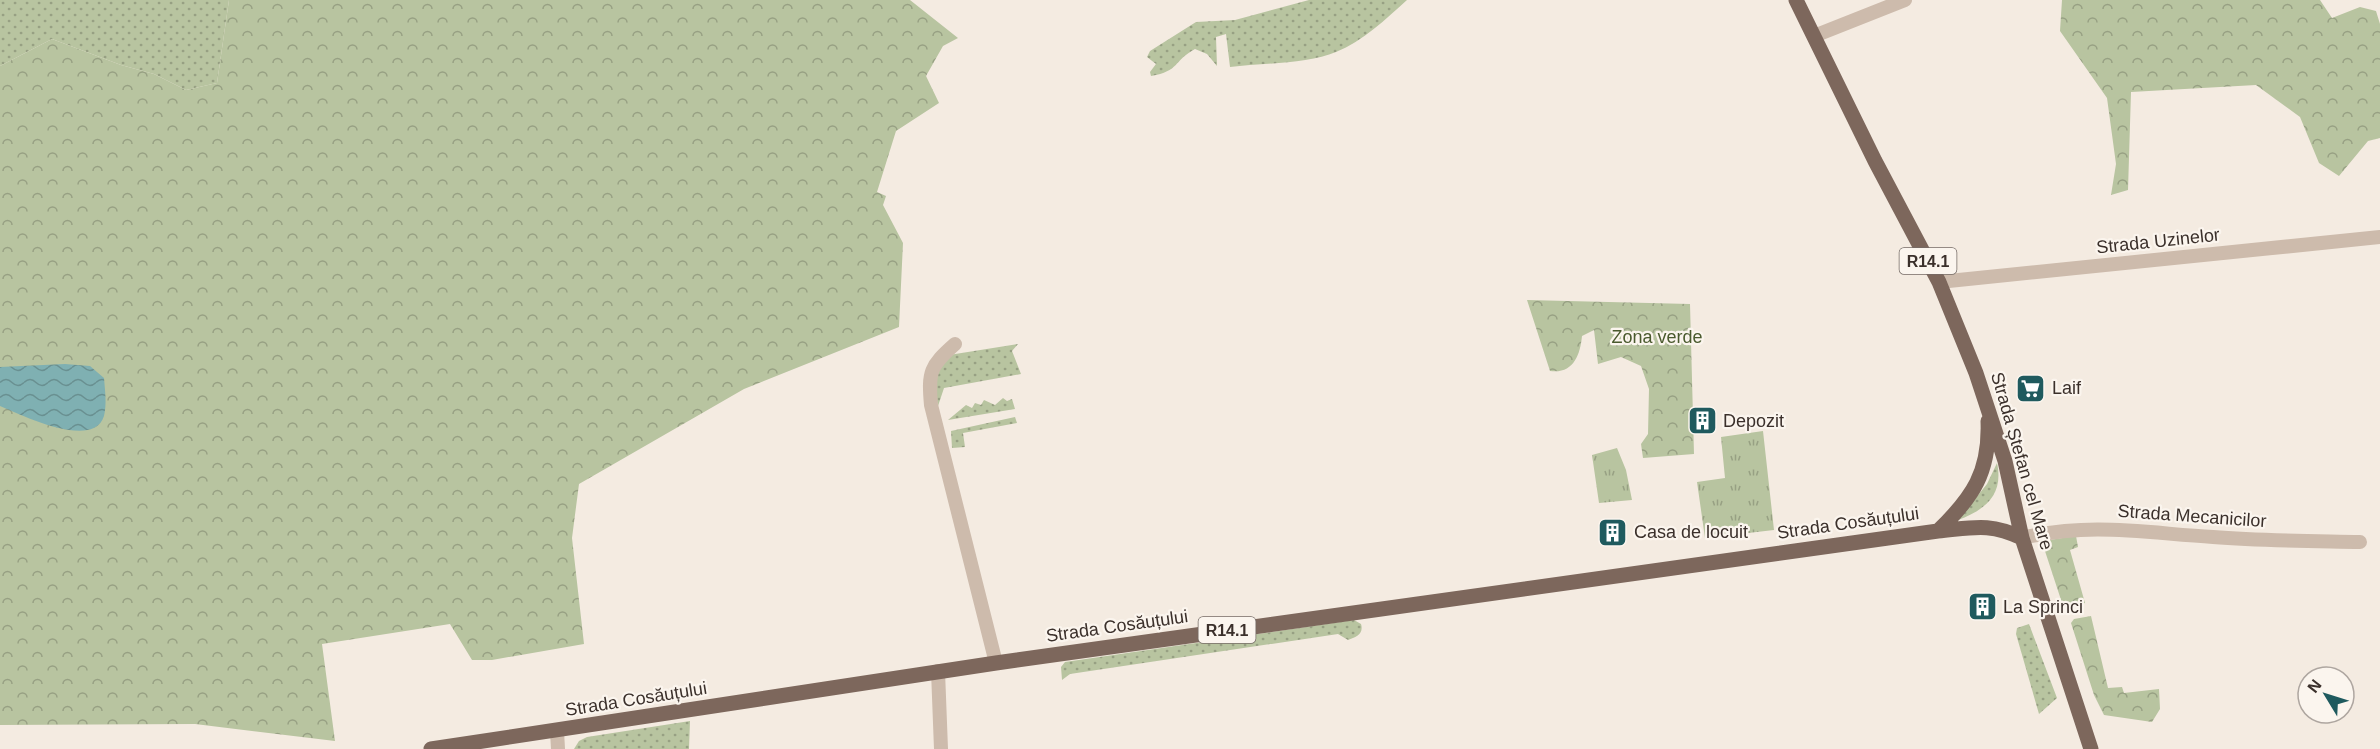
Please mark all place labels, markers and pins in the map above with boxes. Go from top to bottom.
supermarket icon: Laif [2015,372,2047,404]
place label: Laif [2052,378,2082,398]
building icon: Depozit [1686,405,1718,437]
place label: Depozit [1723,411,1784,431]
building icon: Casa de locuit [1597,516,1629,548]
place label: Casa de locuit [1634,522,1748,542]
building icon: La Sprinci [1966,591,1998,623]
place label: La Sprinci [2003,597,2083,617]

